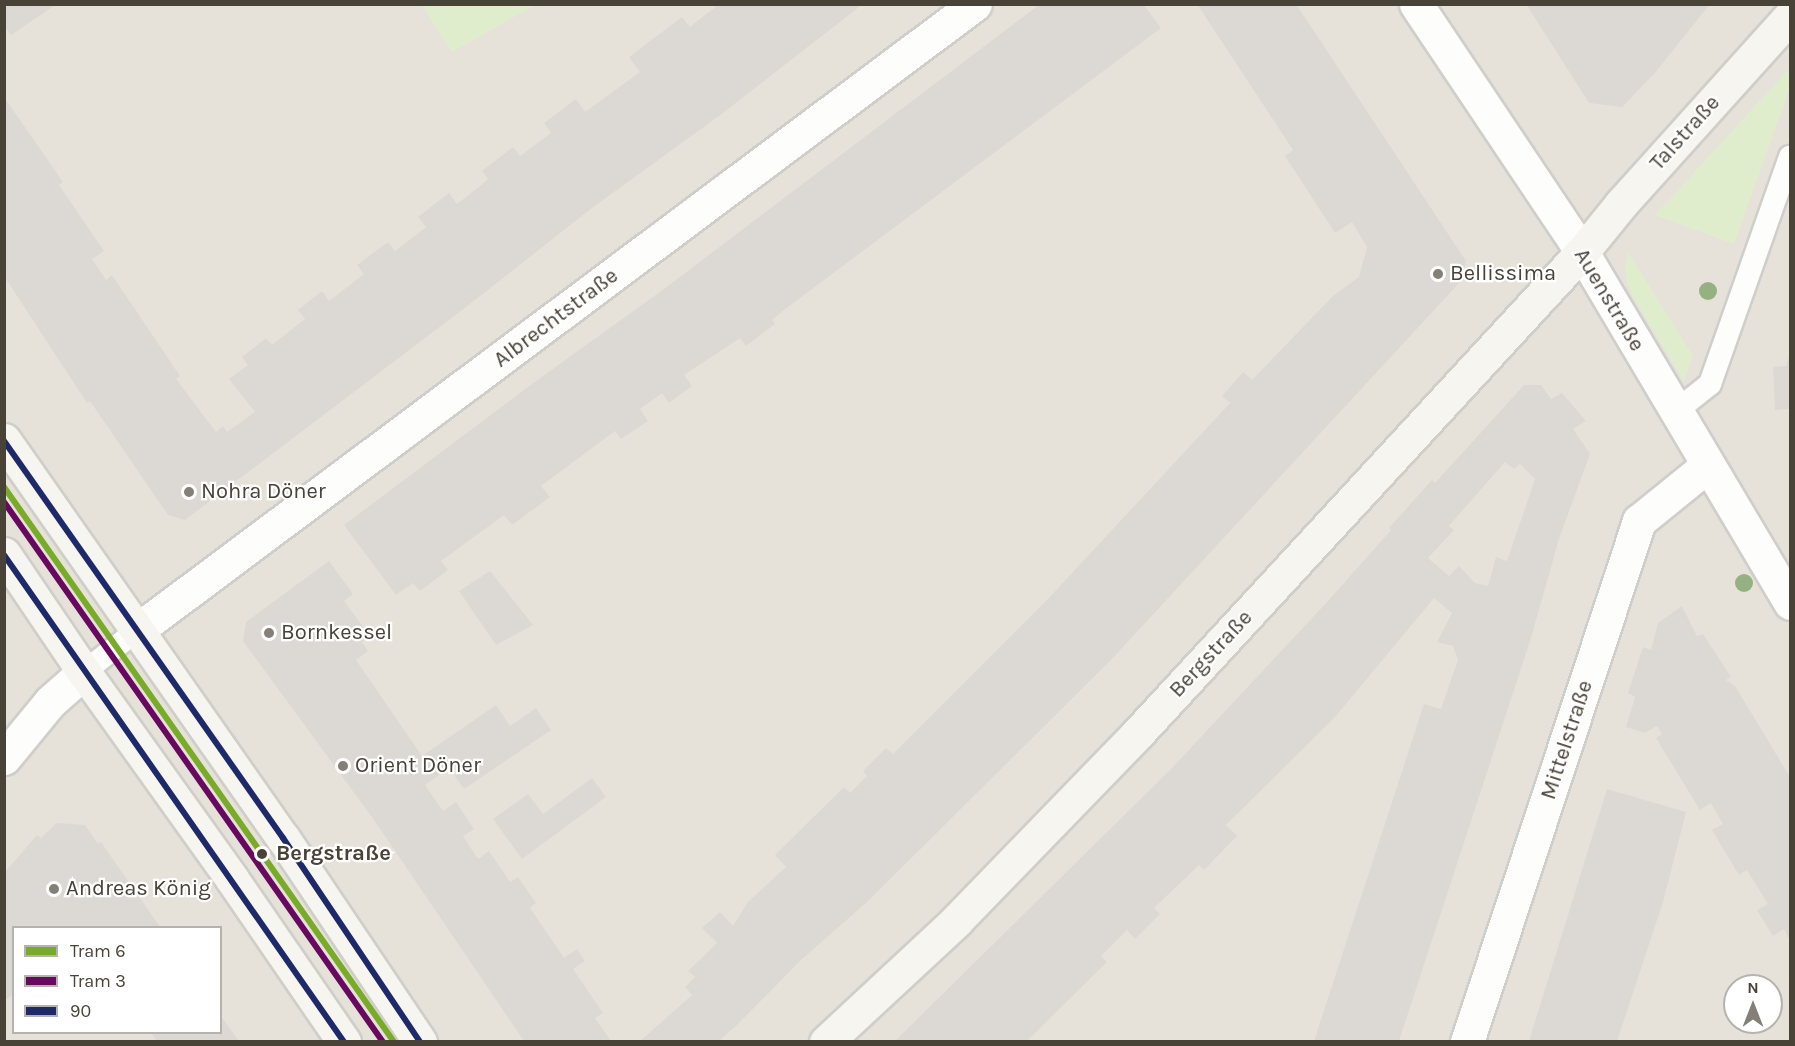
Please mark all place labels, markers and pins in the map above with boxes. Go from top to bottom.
place label: Bellissima [1450,261,1556,287]
marker: Bellissima [1431,267,1445,281]
place label: Nohra Döner [201,479,326,505]
marker: Nohra Döner [182,485,196,499]
place label: Bornkessel [281,620,392,646]
marker: Bornkessel [262,626,276,640]
place label: Orient Döner [355,753,481,779]
marker: Orient Döner [336,759,350,773]
place label: Bergstraße [276,841,391,867]
marker: Bergstraße [253,845,271,863]
place label: Andreas König [66,876,211,902]
marker: Andreas König [47,882,61,896]

